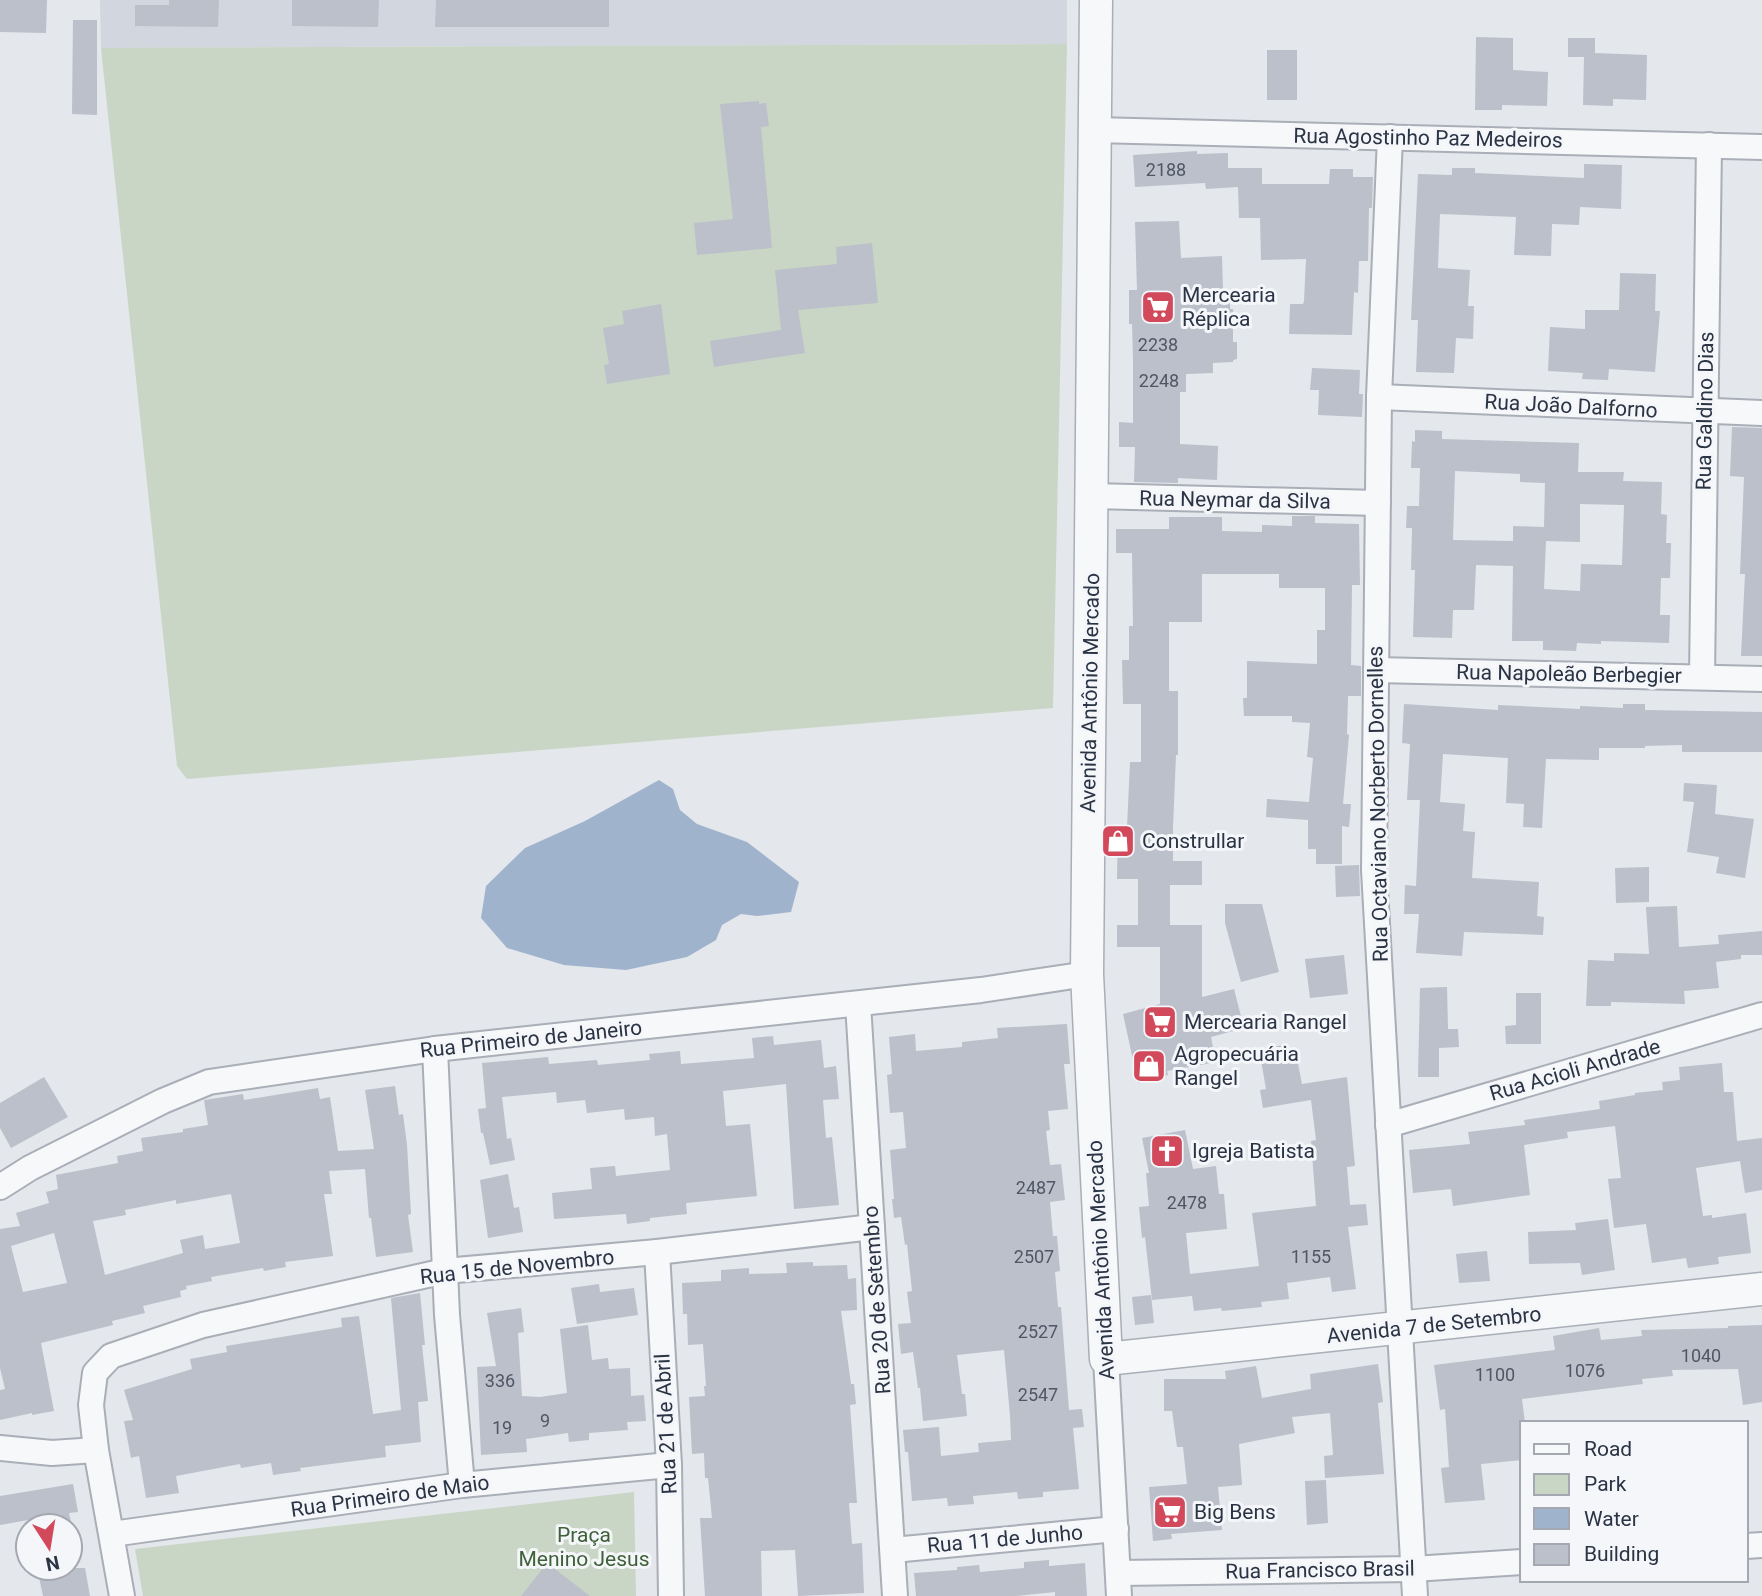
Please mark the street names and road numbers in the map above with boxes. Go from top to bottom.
street label: Rua Agostinho Paz Medeiros [1293,124,1563,152]
street label: Rua Galdino Dias [1692,331,1718,491]
street label: Rua João Dalforno [1484,389,1658,423]
street label: Rua Neymar da Silva [1139,486,1331,514]
street label: Avenida Antônio Mercado [1076,573,1104,813]
street label: Rua Octaviano Norberto Dornelles [1363,646,1393,962]
street label: Rua Napoleão Berbegier [1456,660,1682,688]
street label: Rua Primeiro de Janeiro [419,1015,643,1063]
street label: Rua Acioli Andrade [1487,1034,1663,1106]
street label: Avenida Antônio Mercado [1083,1140,1119,1380]
street label: Rua 20 de Setembro [858,1205,896,1395]
street label: Rua 15 de Novembro [419,1245,615,1289]
street label: Avenida 7 de Setembro [1326,1302,1542,1348]
street label: Rua 21 de Abril [650,1353,682,1495]
street label: Rua Primeiro de Maio [289,1470,491,1522]
street label: Rua 11 de Junho [926,1520,1084,1558]
street label: Rua Francisco Brasil [1225,1556,1415,1584]

